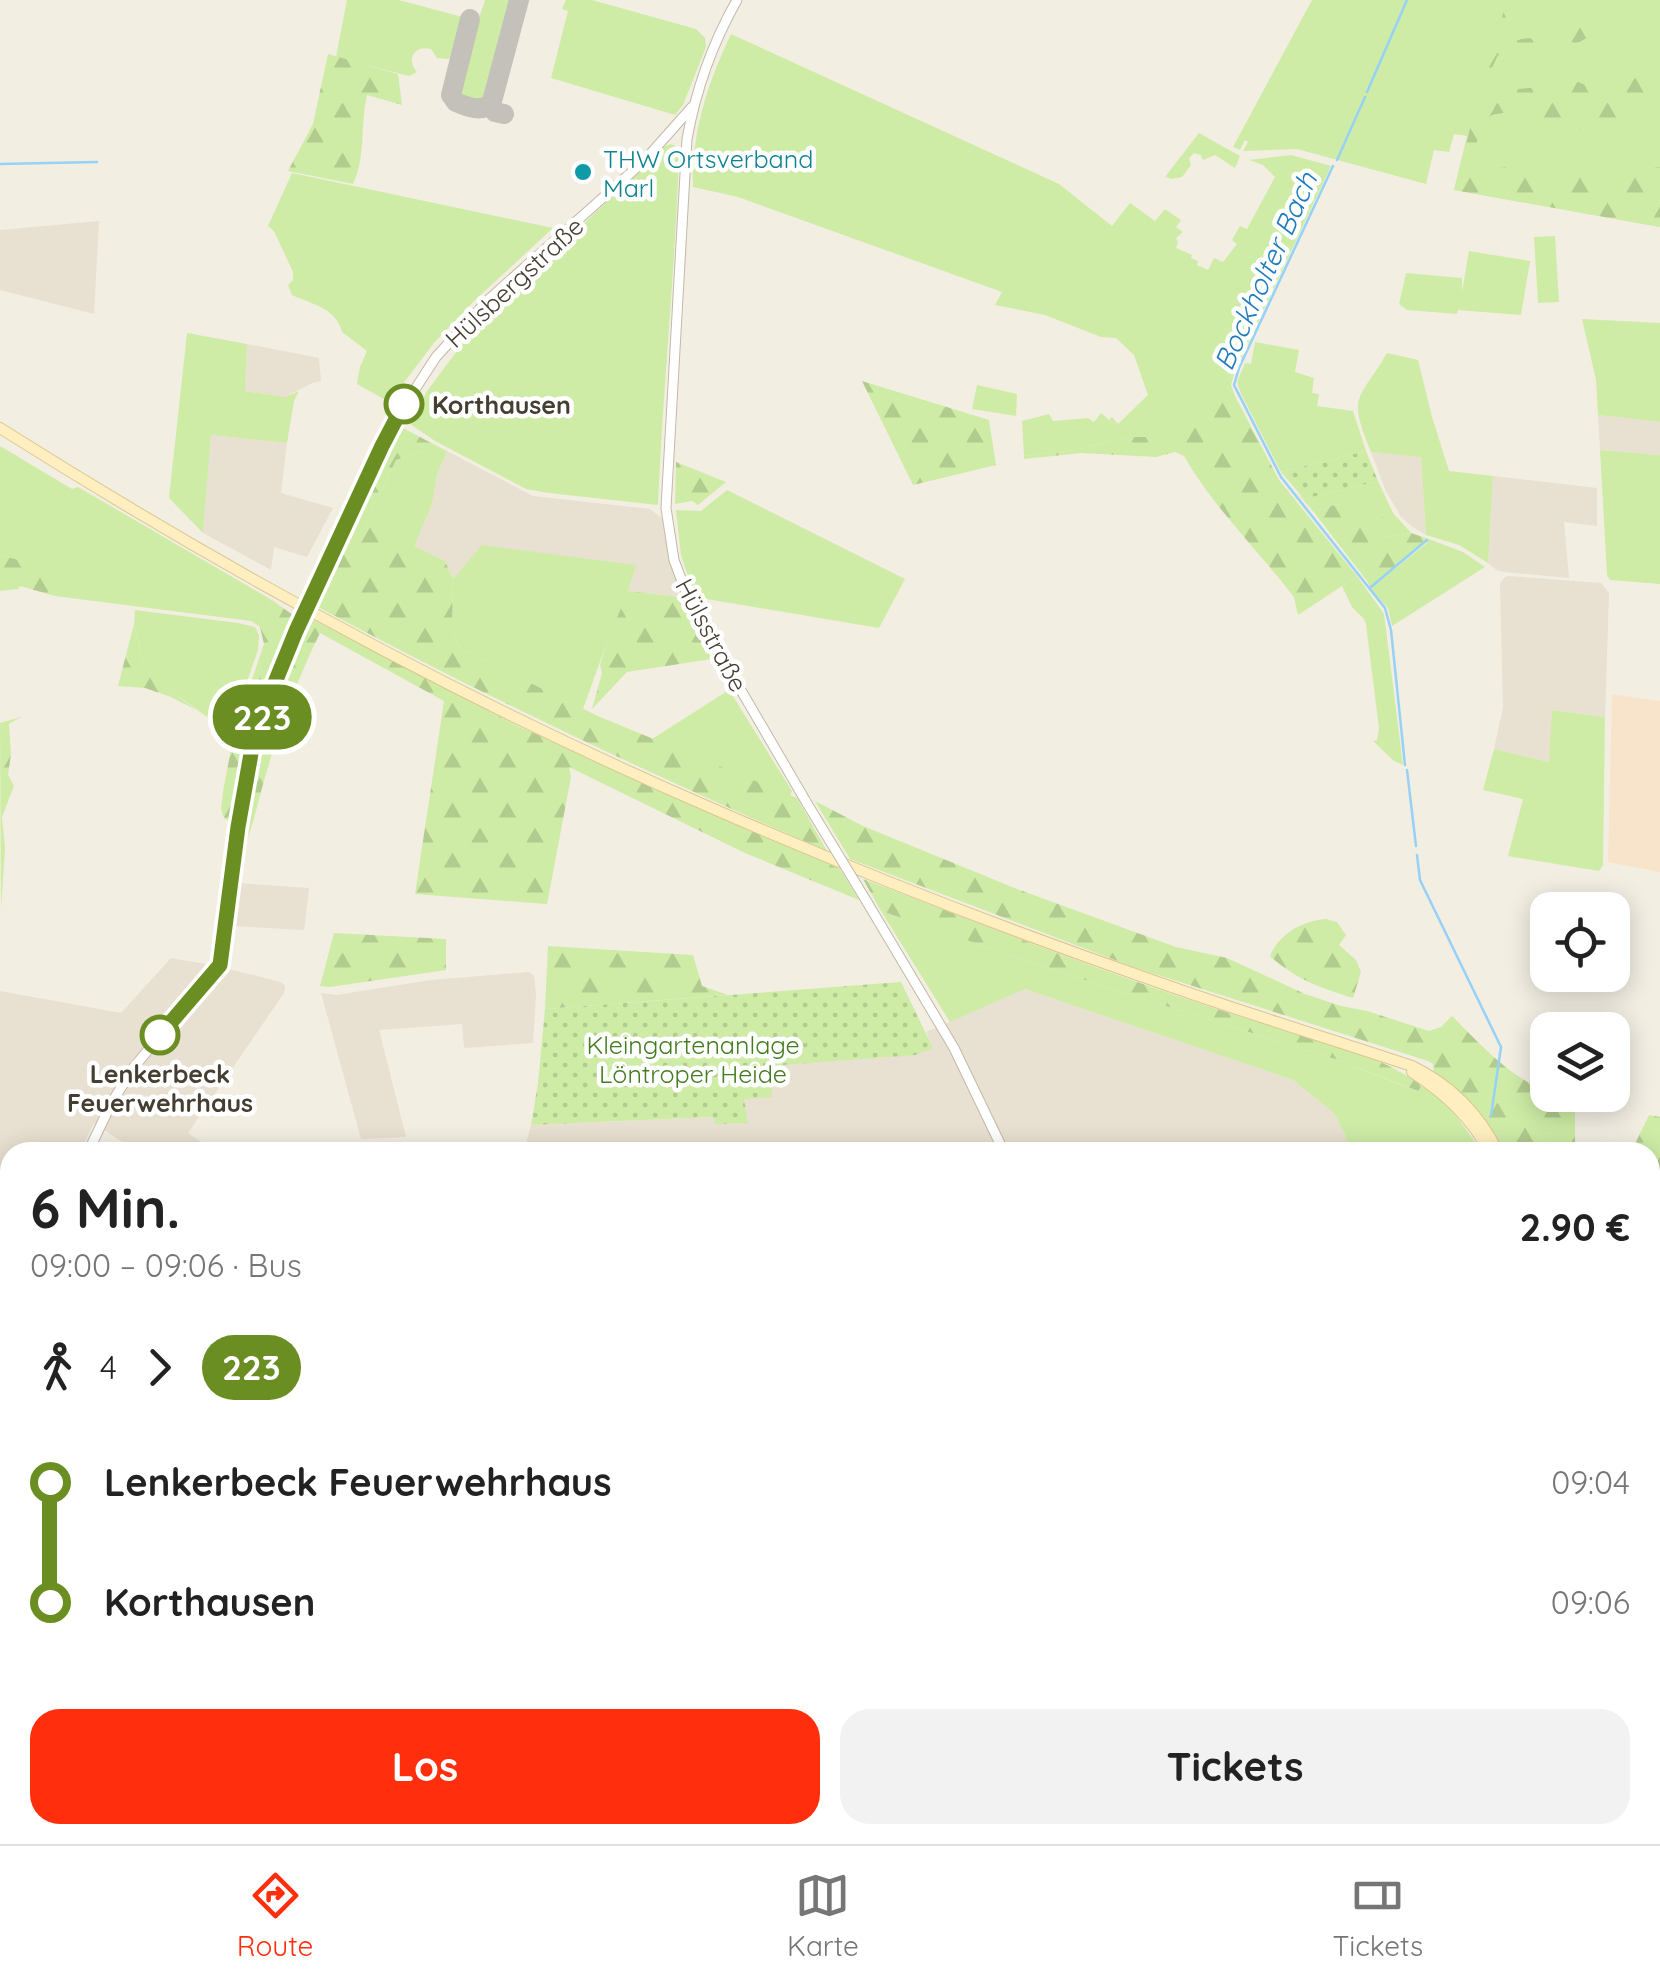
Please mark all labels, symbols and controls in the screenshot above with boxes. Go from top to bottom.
place label: THW Ortsverband Marl [603,143,813,203]
marker: THW Ortsverband Marl [572,161,594,183]
water label: Bockholter Bach [1206,166,1325,375]
street label: Hülsbergstraße [439,210,589,354]
marker: Korthausen [385,385,423,423]
place label: Korthausen [432,389,571,420]
street label: Hülsstraße [669,573,755,697]
line badge: 223 [204,684,320,750]
text: 223 [233,695,291,739]
map controls [1530,892,1630,1112]
button: locate [1530,892,1630,992]
button: layers [1530,1012,1630,1112]
marker: Lenkerbeck Feuerwehrhaus [141,1016,179,1054]
park label: Kleingartenanlage Löntroper Heide [586,1029,800,1089]
place label: Lenkerbeck Feuerwehrhaus [67,1058,253,1118]
text: 6 Min. [30,1173,180,1242]
text: 2.90 € [1520,1203,1630,1251]
text: 09:00 – 09:06 · Bus [30,1245,302,1285]
icon: walk [30,1340,85,1395]
icon: forward [132,1340,187,1395]
text: 223 [222,1345,281,1389]
text: 4 [100,1347,117,1387]
text: Lenkerbeck Feuerwehrhaus [104,1458,612,1506]
text: 09:04 [1551,1462,1630,1502]
text: Korthausen [104,1578,315,1626]
text: 09:06 [1551,1582,1630,1622]
button: Los [30,1709,820,1824]
button: Tickets [840,1709,1630,1824]
tab: Route [237,1868,313,1963]
tab: Karte [787,1868,859,1963]
tab: Tickets [1332,1868,1423,1963]

